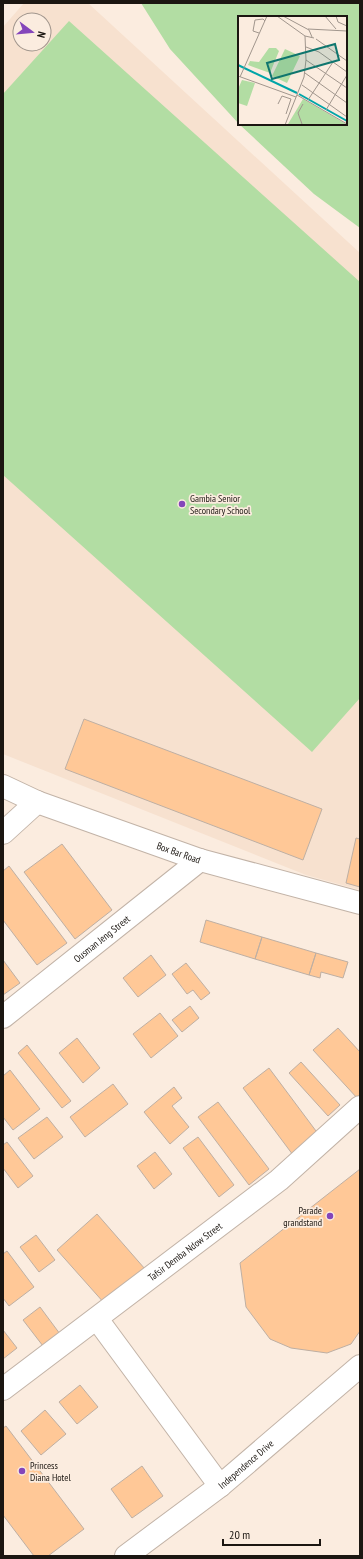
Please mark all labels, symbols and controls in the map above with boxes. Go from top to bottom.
north arrow [12,12,52,52]
inset map [238,16,347,125]
text: N [34,30,49,40]
place label: Gambia Senior Secondary School [190,492,251,517]
marker: Gambia Senior Secondary School [177,499,187,509]
street label: Box Bar Road [155,839,202,867]
street label: Ousman Jeng Street [71,912,133,965]
place label: Parade grandstand [283,1204,322,1229]
marker: Parade grandstand [325,1211,335,1221]
street label: Tafsir Demba Ndow Street [145,1219,225,1284]
street label: Independence Drive [216,1437,276,1492]
place label: Princess Diana Hotel [30,1459,71,1484]
marker: Princess Diana Hotel [17,1466,27,1476]
scale bar [223,1521,320,1547]
text: 20 m [229,1527,250,1542]

